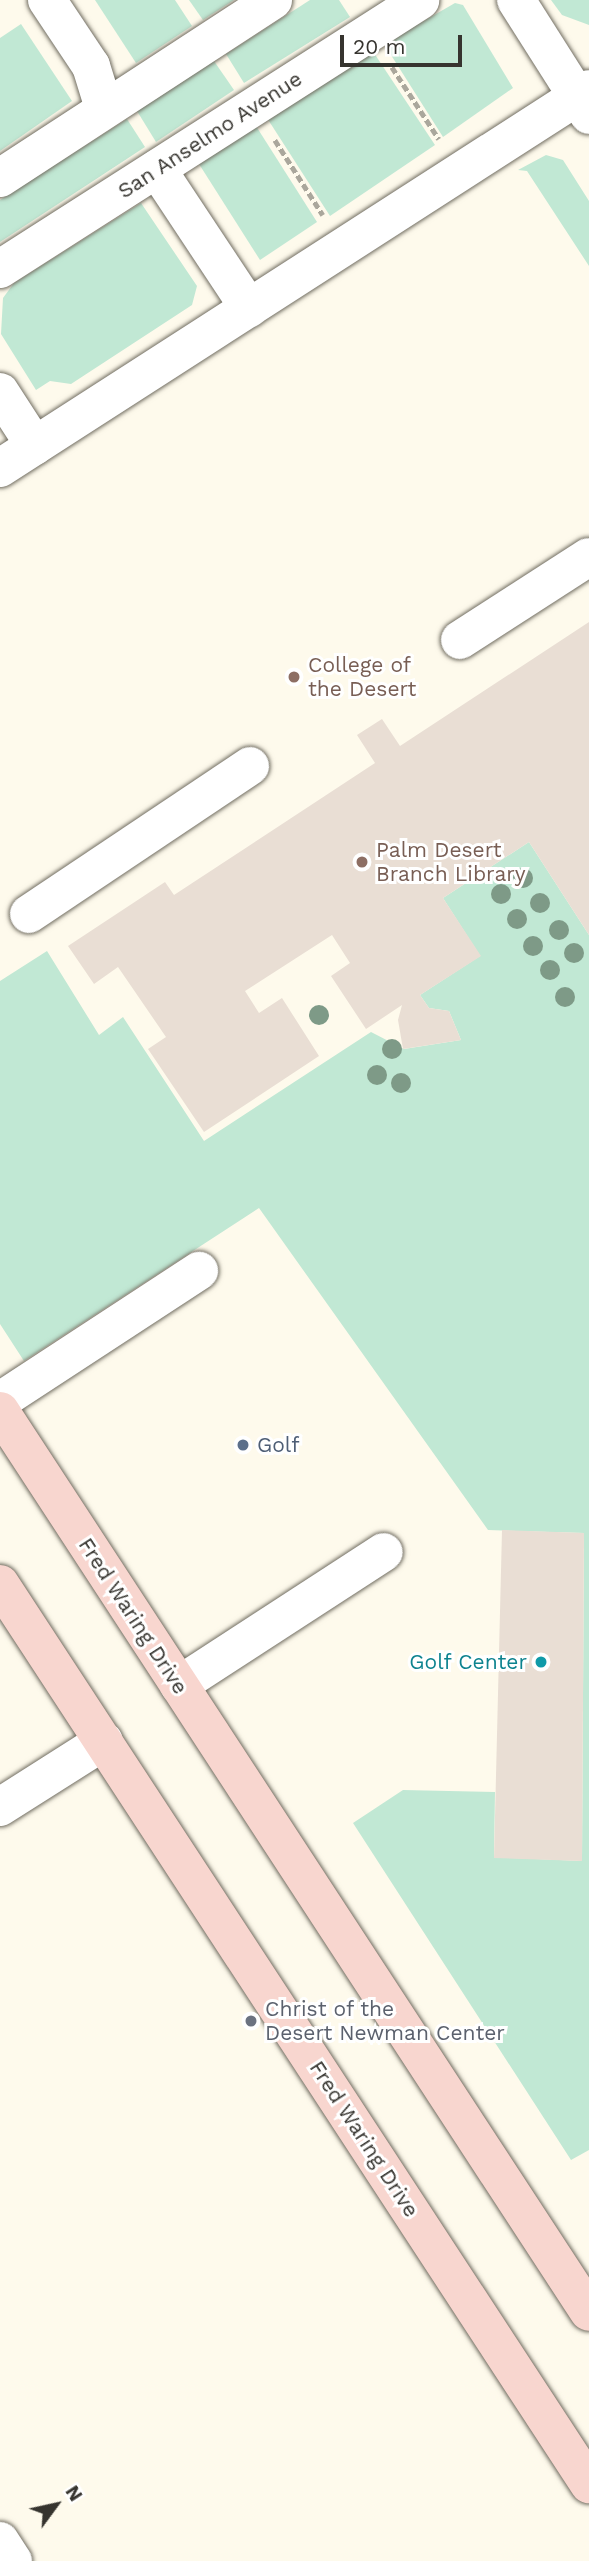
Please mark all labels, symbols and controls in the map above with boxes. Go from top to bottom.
scale bar [344,21,466,65]
text: 20 m [353,34,405,59]
street label: San Anselmo Avenue [113,66,307,204]
place label: College of the Desert [308,652,416,702]
marker: College of the Desert [286,669,302,685]
place label: Palm Desert Branch Library [376,837,526,887]
marker: Palm Desert Branch Library [354,854,370,870]
place label: Golf [257,1432,299,1458]
marker: Golf [235,1437,251,1453]
street label: Fred Waring Drive [73,1533,193,1699]
place label: Golf Center [408,1649,527,1675]
marker: Golf Center [533,1654,549,1670]
place label: Christ of the Desert Newman Center [265,1996,505,2046]
marker: Christ of the Desert Newman Center [243,2013,259,2029]
street label: Fred Waring Drive [304,2056,424,2222]
north arrow [21,2470,91,2540]
text: N [61,2481,88,2505]

